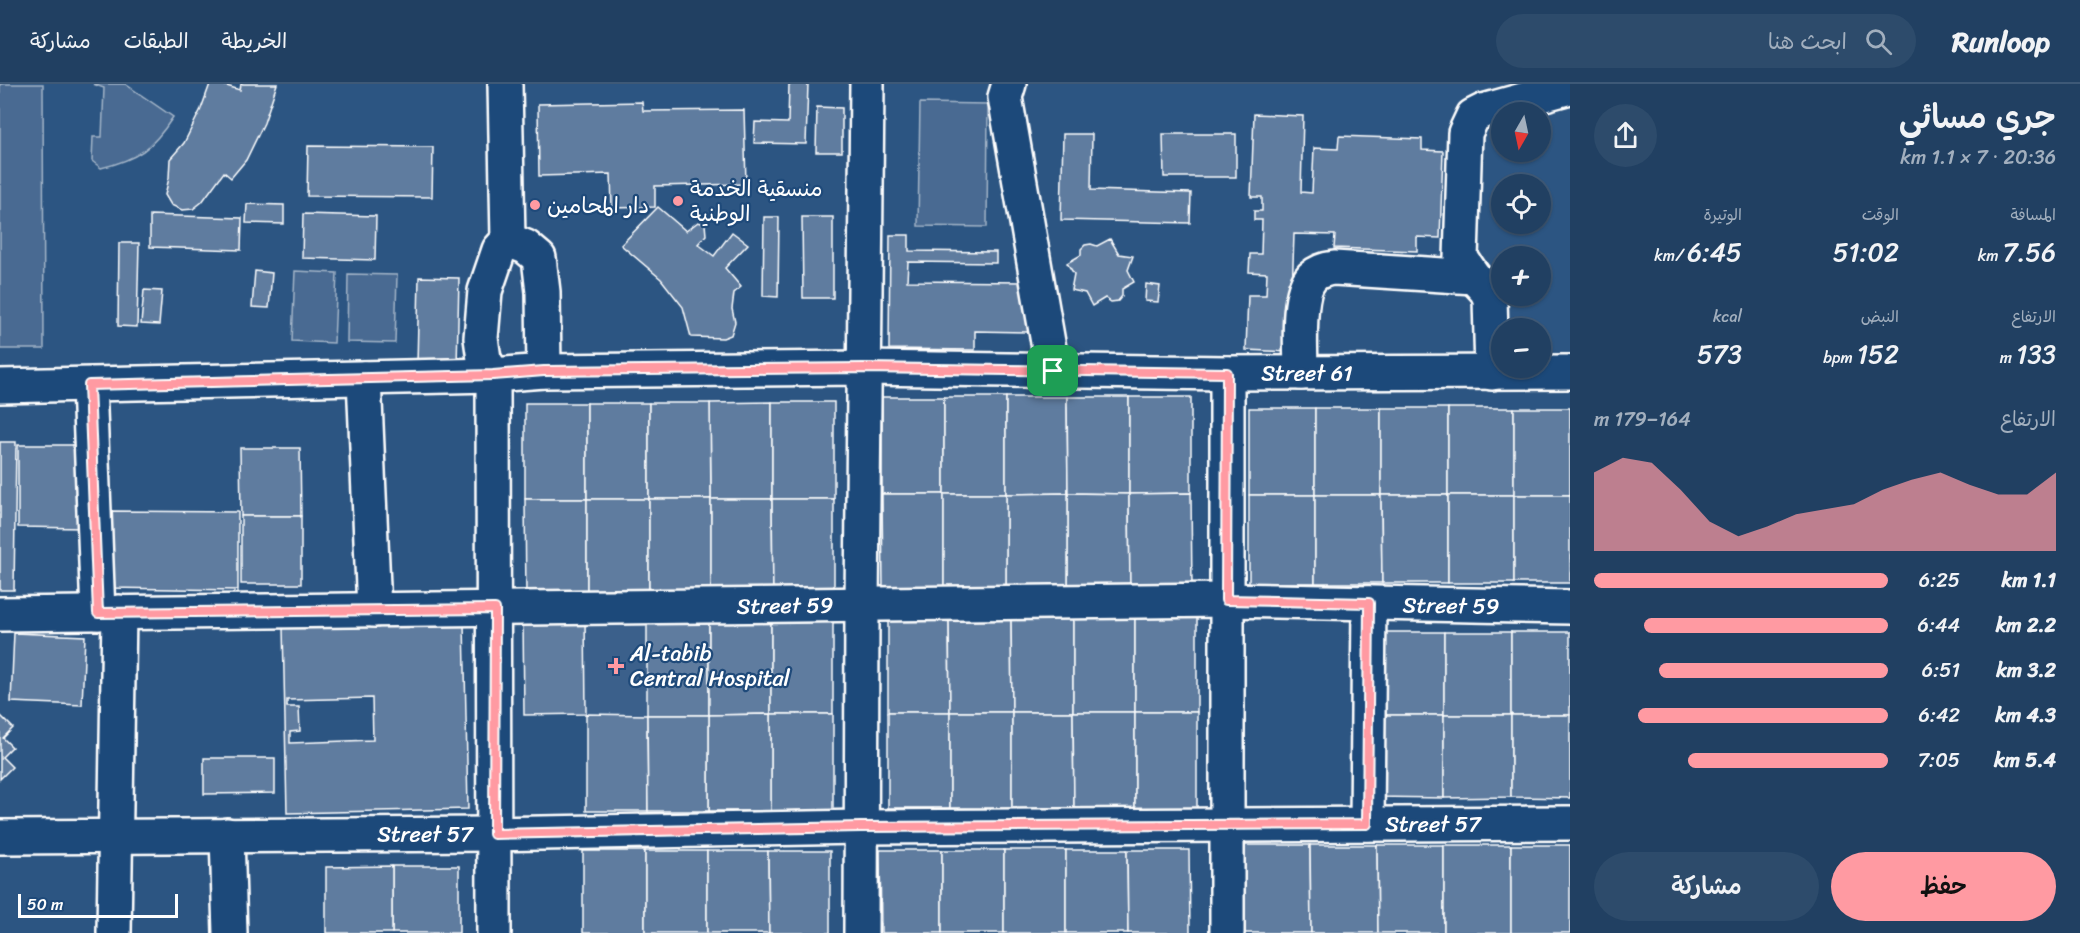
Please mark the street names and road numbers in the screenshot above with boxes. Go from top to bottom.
street label: Street 61 [1261,354,1353,393]
street label: Street 59 [736,585,834,626]
street label: Street 59 [1402,585,1500,626]
street label: Street 57 [1385,805,1482,844]
street label: Street 57 [377,815,474,854]

